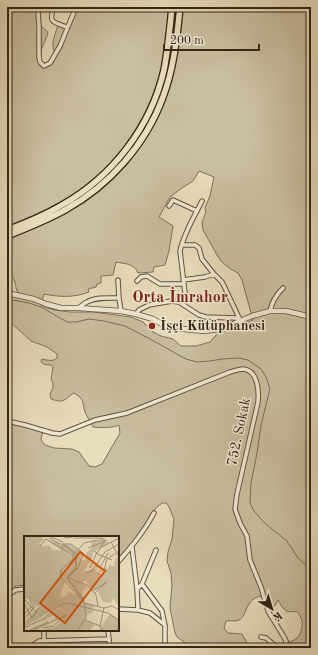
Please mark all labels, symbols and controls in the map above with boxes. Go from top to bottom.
scale bar [164,26,259,52]
text: 200 m [170,35,204,47]
district label: Orta İmrahor [132,286,228,306]
place label: İşçi Kütüphanesi [160,317,265,333]
marker: İşçi Kütüphanesi [147,321,157,331]
street label: 752. Sokak [225,397,253,467]
inset map [24,536,119,631]
north arrow [252,589,292,629]
text: K [270,609,284,623]

